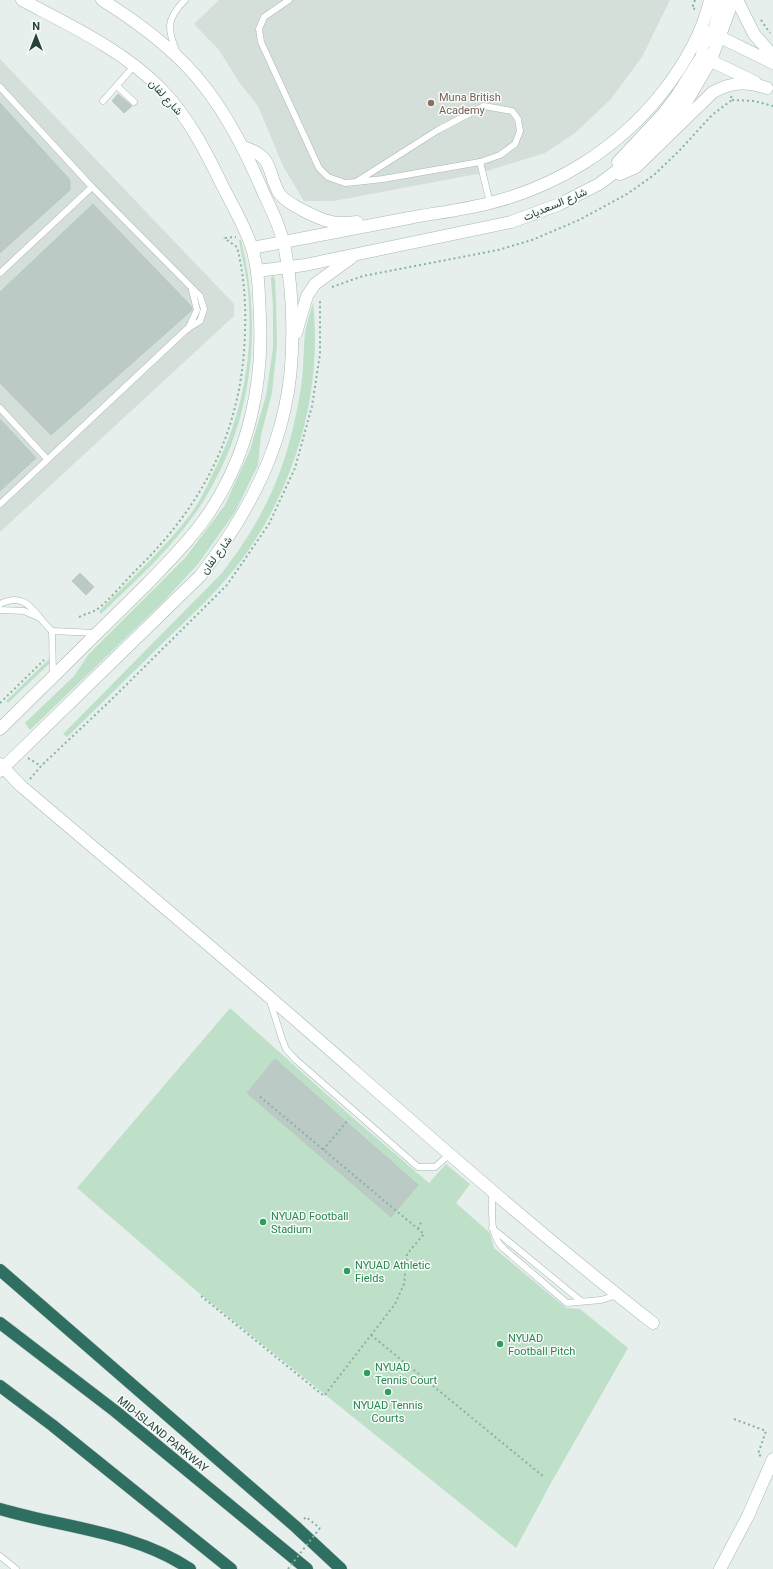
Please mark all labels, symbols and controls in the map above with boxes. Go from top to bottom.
north arrow [16,16,56,56]
text: N [32,20,40,33]
street label: شارع لفان [145,77,185,119]
place label: Muna British Academy [439,91,501,117]
marker: Muna British Academy [426,98,436,108]
street label: شارع السعديات [521,185,590,225]
street label: شارع لفان [198,534,236,577]
place label: NYUAD Football Stadium [271,1210,349,1236]
marker: NYUAD Football Stadium [258,1217,268,1227]
place label: NYUAD Athletic Fields [355,1259,430,1285]
marker: NYUAD Athletic Fields [342,1266,352,1276]
place label: NYUAD Football Pitch [508,1332,575,1358]
marker: NYUAD Football Pitch [495,1339,505,1349]
place label: NYUAD Tennis Court [375,1361,438,1387]
marker: NYUAD Tennis Court [362,1368,372,1378]
marker: NYUAD Tennis Courts [383,1387,393,1397]
street label: MID-ISLAND PARKWAY [115,1394,211,1475]
place label: NYUAD Tennis Courts [353,1399,423,1425]

